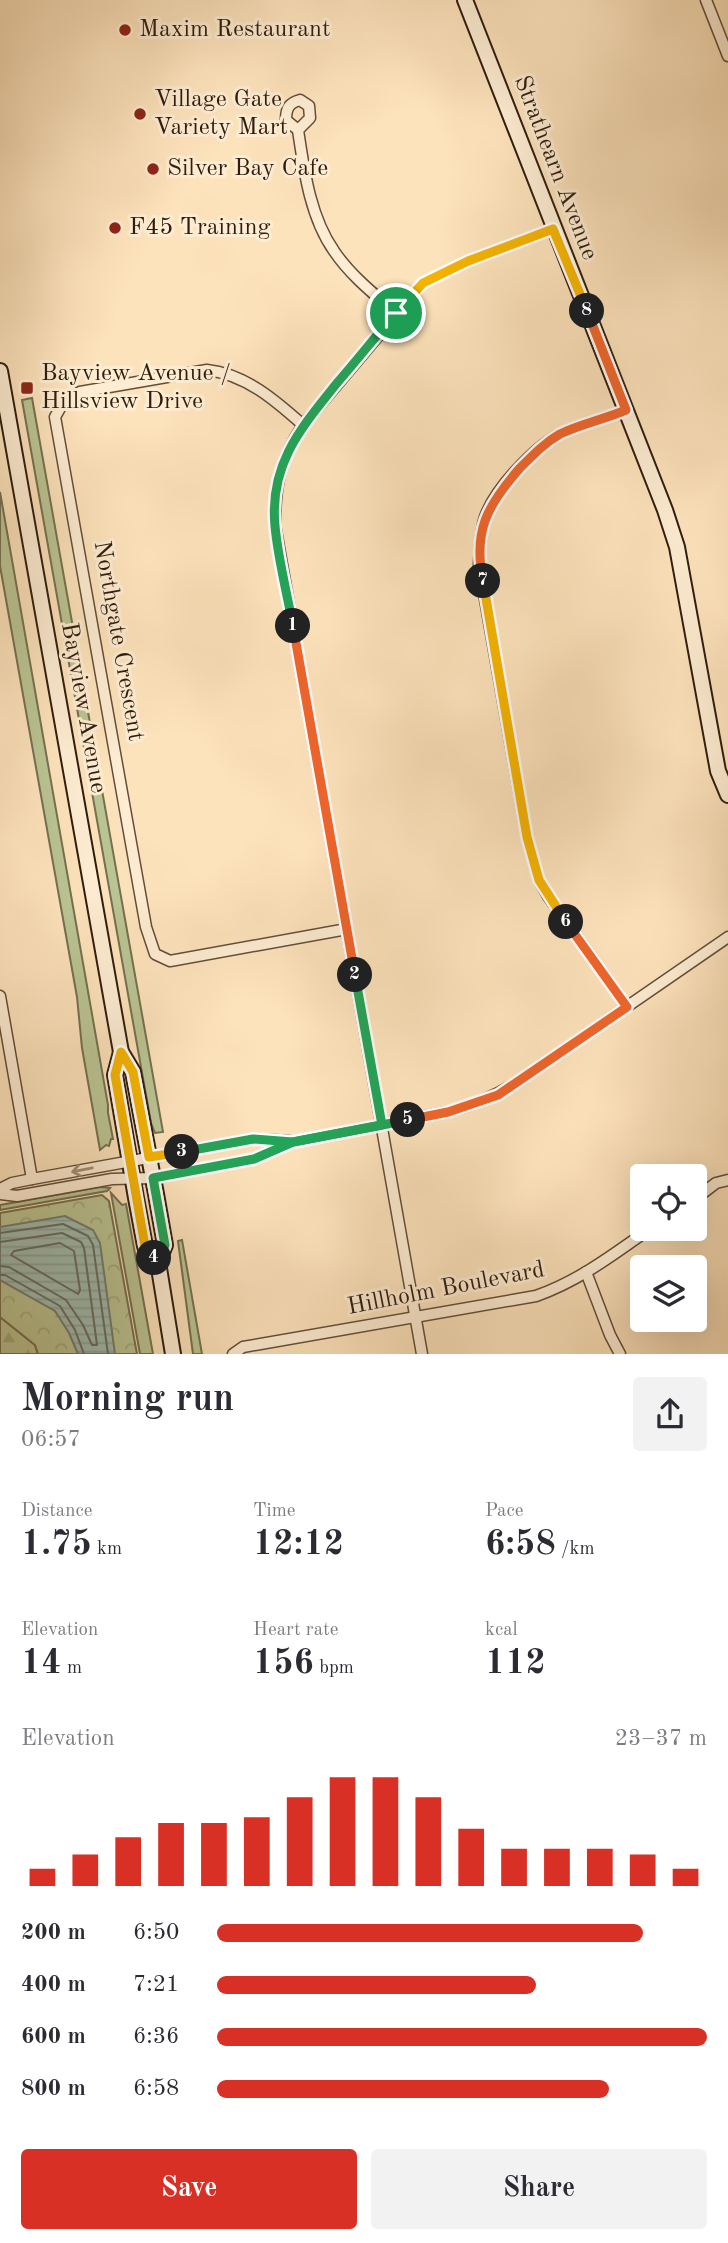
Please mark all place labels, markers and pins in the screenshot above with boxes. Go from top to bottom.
place label: Maxim Restaurant [139,18,330,42]
marker: Maxim Restaurant [117,22,133,38]
place label: Village Gate Variety Mart [154,88,288,140]
marker: Village Gate Variety Mart [132,106,148,122]
place label: Silver Bay Cafe [167,157,328,181]
marker: Silver Bay Cafe [145,161,161,177]
place label: F45 Training [129,216,270,240]
marker: F45 Training [107,220,123,236]
pin [366,283,426,343]
pin: 8 [570,294,604,328]
place label: Bayview Avenue / Hillsview Drive [41,362,231,414]
marker: Bayview Avenue / Hillsview Drive [19,380,35,396]
pin: 7 [466,564,500,598]
pin: 1 [276,608,310,644]
pin: 6 [548,904,584,940]
pin: 2 [338,958,372,992]
pin: 5 [390,1102,426,1138]
pin: 3 [164,1134,200,1170]
pin: 4 [136,1240,172,1276]

